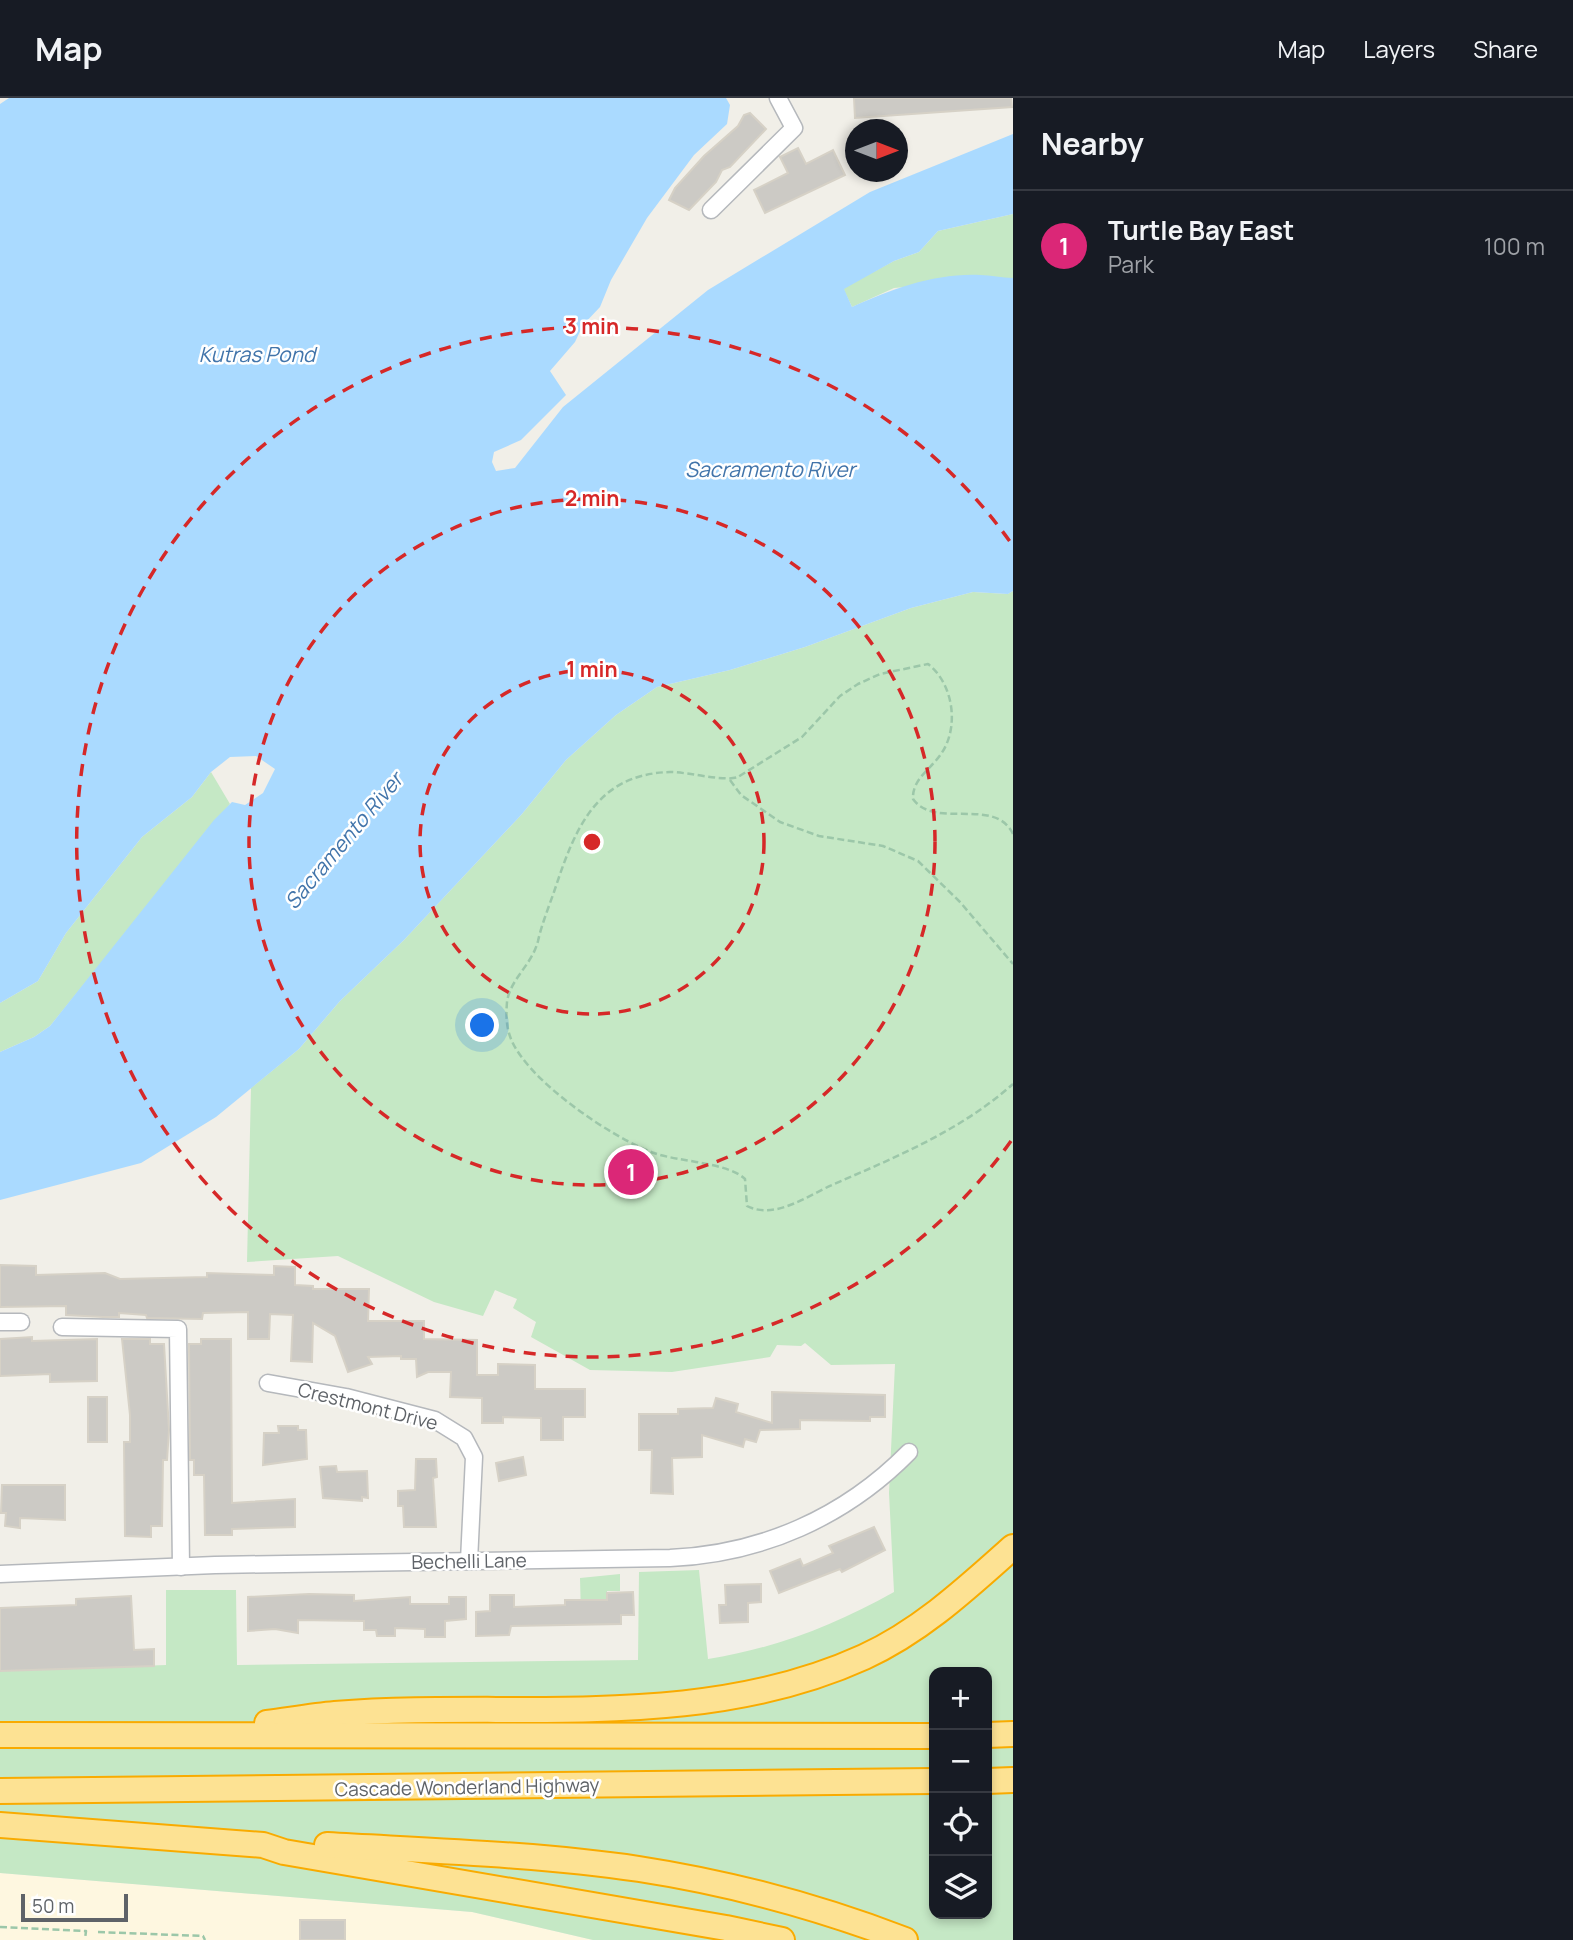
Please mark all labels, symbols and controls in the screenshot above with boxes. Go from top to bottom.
text: Map [35,26,103,71]
text: Map [1278,32,1325,65]
text: Layers [1363,32,1435,65]
text: Share [1473,32,1538,65]
north arrow [845,119,908,182]
text: Nearby [1041,123,1144,164]
text: Turtle Bay East [1108,212,1294,248]
text: 1 [1059,230,1069,262]
text: 100 m [1484,230,1545,262]
text: Park [1108,248,1154,280]
text: 3 min [565,312,619,340]
water label: Kutras Pond [199,340,318,368]
water label: Sacramento River [685,455,857,483]
text: 2 min [565,484,619,512]
text: 1 min [566,655,618,683]
water label: Sacramento River [278,764,410,914]
centre of rings [580,830,604,854]
your location [465,1008,499,1042]
pin: 1 [608,1146,654,1198]
street label: Crestmont Drive [295,1376,441,1436]
street label: Bechelli Lane [411,1547,527,1575]
map controls [929,1667,992,1919]
button: + [929,1667,992,1730]
button: − [929,1730,992,1793]
street label: Cascade Wonderland Highway [334,1772,600,1802]
button: locate [929,1793,992,1856]
button: layers [929,1856,992,1919]
scale bar [21,1891,128,1923]
text: 50 m [32,1893,74,1919]

